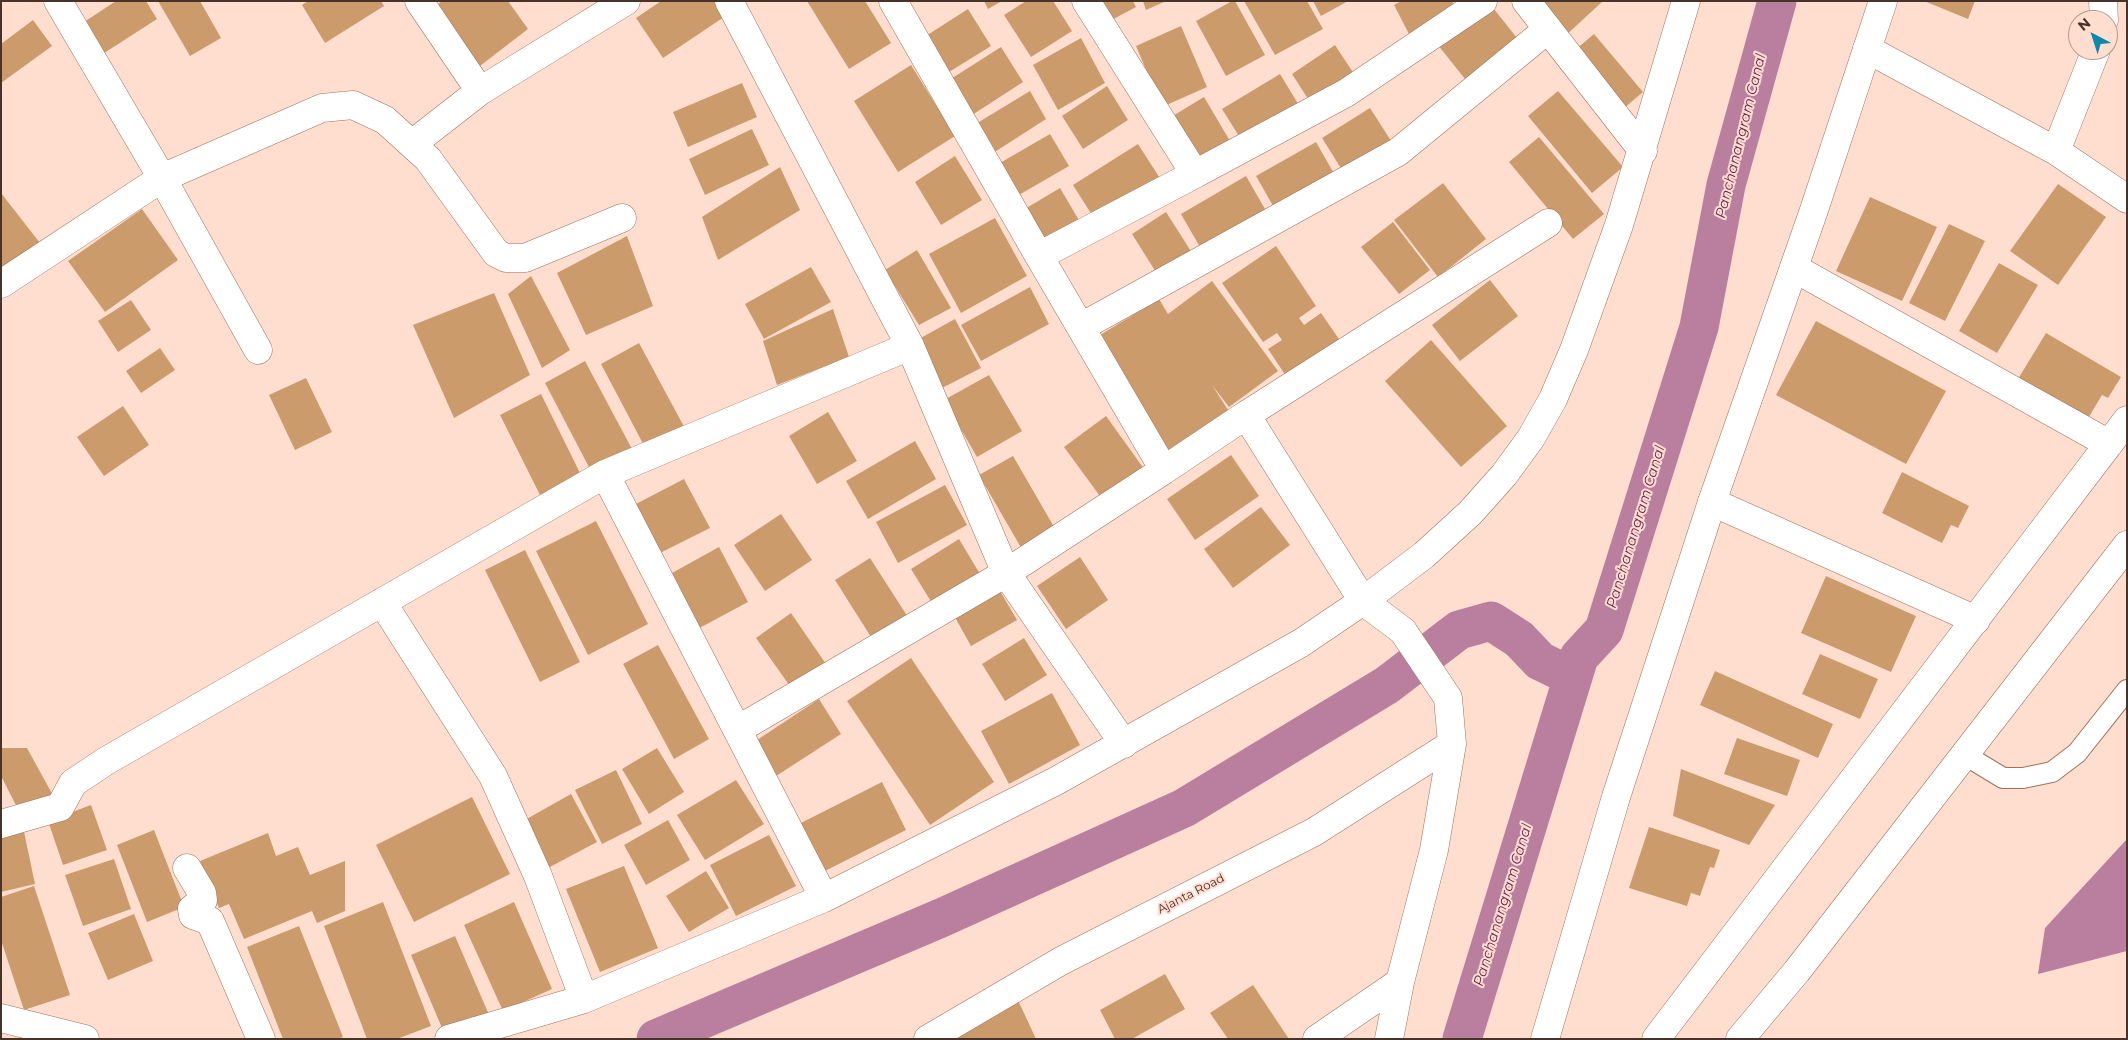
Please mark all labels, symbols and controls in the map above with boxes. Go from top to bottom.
north arrow [2068,10,2118,60]
text: N [2074,14,2094,35]
water label: Panchanangram Canal [1712,52,1770,220]
water label: Panchanangram Canal [1603,444,1669,610]
water label: Panchanangram Canal [1470,822,1536,988]
street label: Ajanta Road [1155,871,1227,917]

